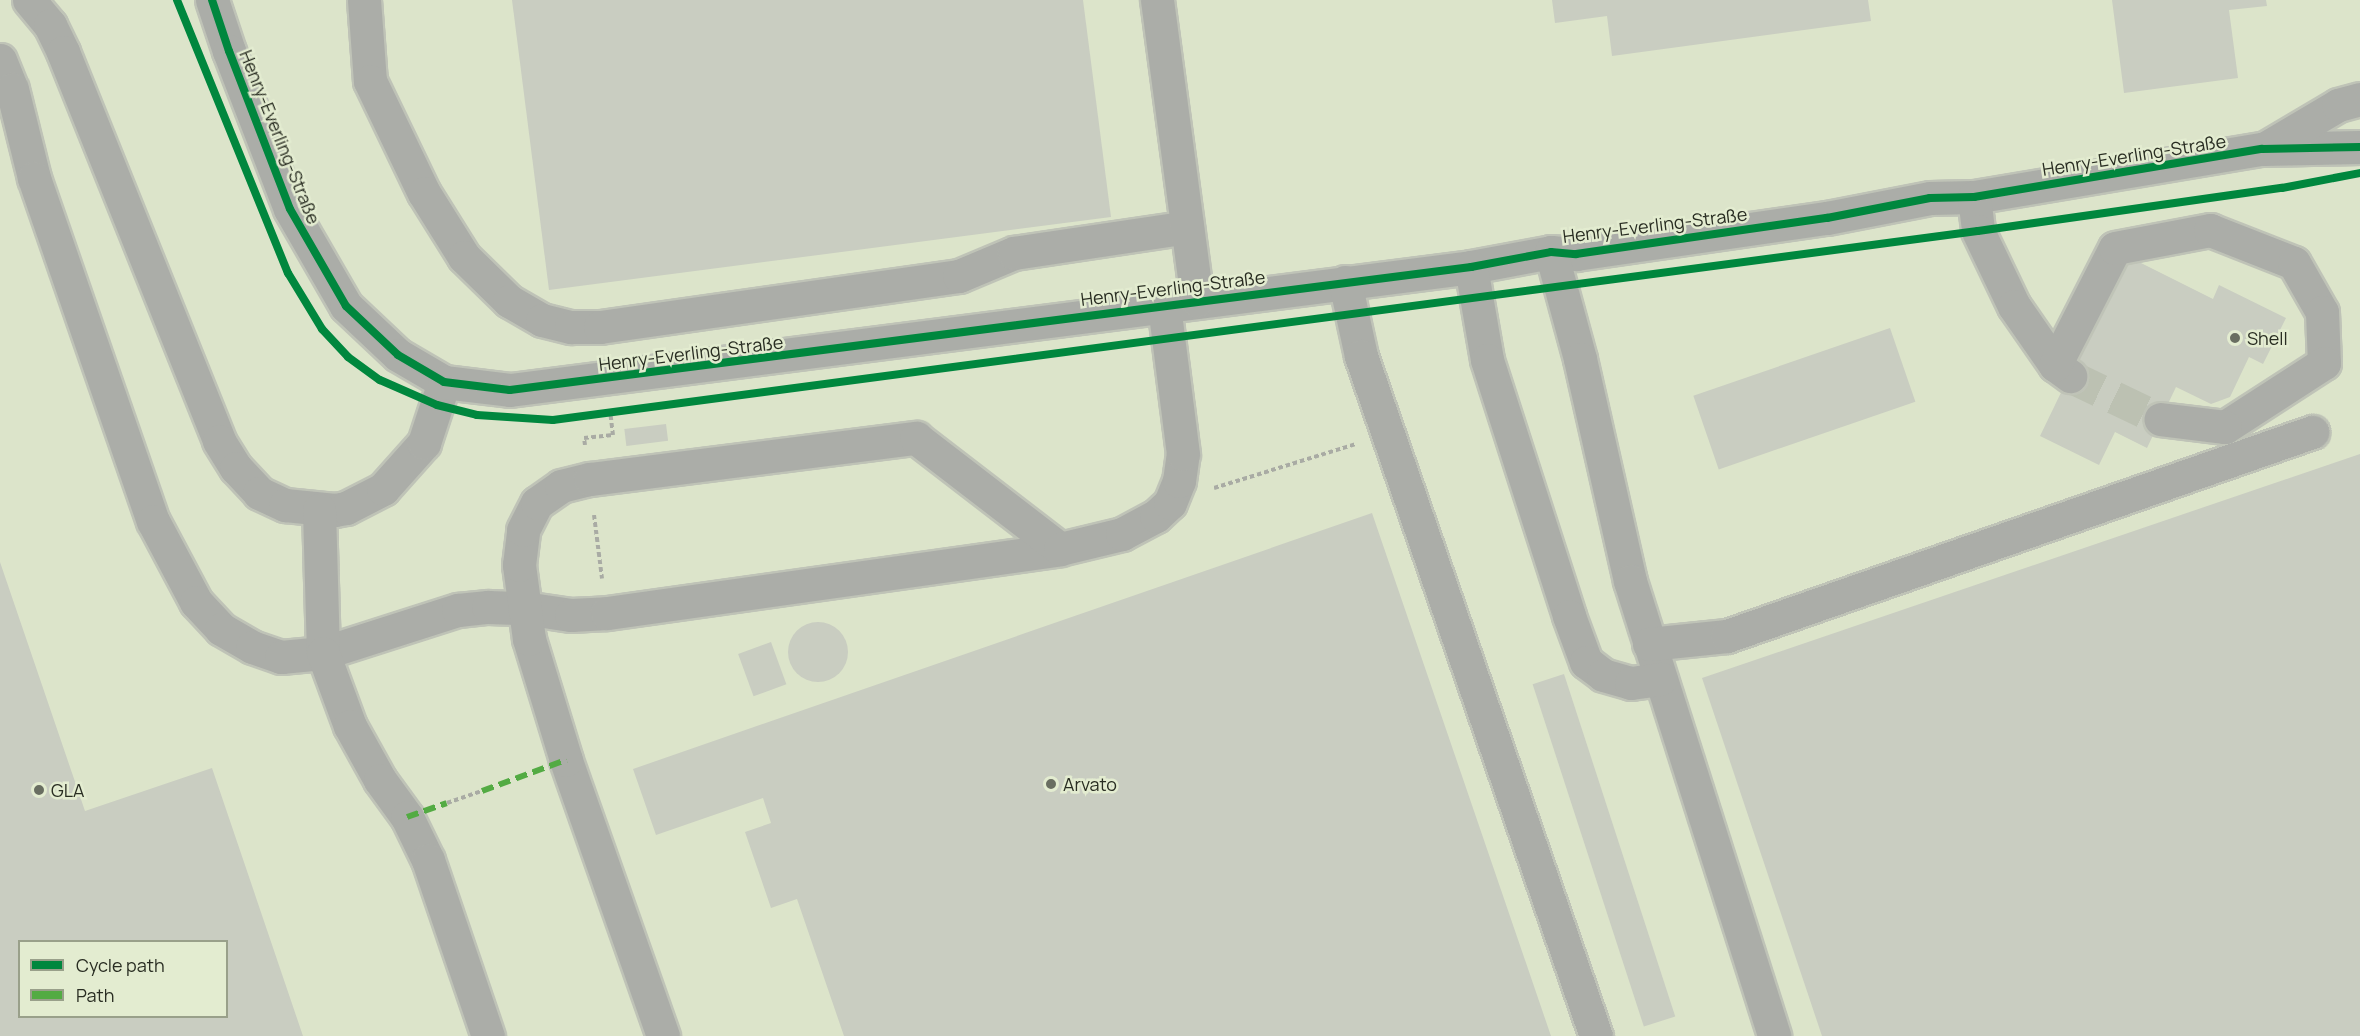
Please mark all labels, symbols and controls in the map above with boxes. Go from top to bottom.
street label: Henry-Everling-Straße [235,47,325,227]
street label: Henry-Everling-Straße [2041,130,2227,180]
street label: Henry-Everling-Straße [1561,203,1749,247]
street label: Henry-Everling-Straße [1079,266,1267,310]
place label: Shell [2247,327,2288,349]
street label: Henry-Everling-Straße [597,331,785,375]
marker: Shell [2228,331,2242,345]
place label: Arvato [1063,773,1117,795]
marker: Arvato [1044,777,1058,791]
place label: GLA [51,779,84,801]
marker: GLA [32,783,46,797]
legend [18,940,228,1018]
text: Cycle path [76,953,165,977]
text: Path [76,983,114,1007]

